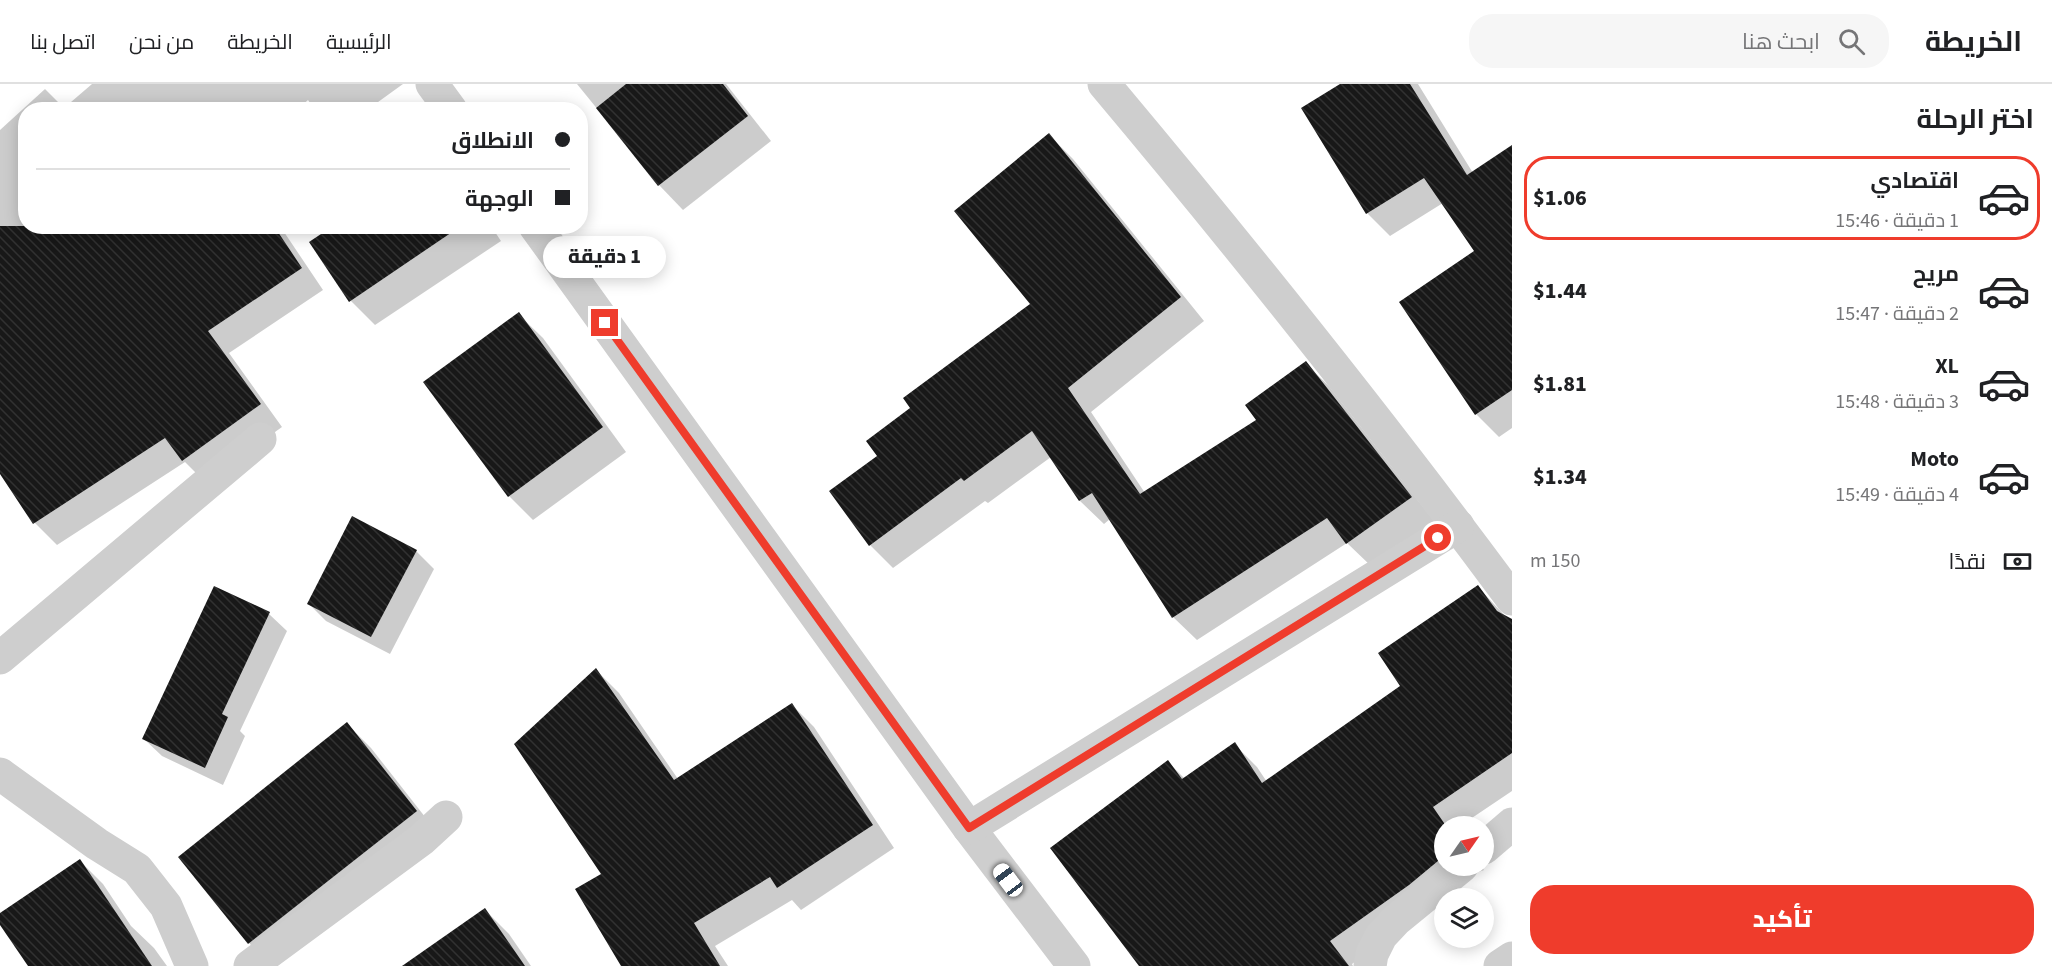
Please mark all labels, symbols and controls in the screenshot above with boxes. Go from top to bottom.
search box [1469,14,1889,68]
text: الخريطة [1925,22,2022,62]
icon: search [1835,25,1868,58]
text: ابحث هنا [1742,26,1820,58]
text: اتصل بنا [30,27,96,57]
text: من نحن [129,27,194,57]
text: الخريطة [227,27,293,57]
text: الرئيسية [326,27,392,57]
text: اختر الرحلة [1916,100,2034,139]
text: الانطلاق [451,125,534,157]
text: اقتصادي [1870,165,1959,197]
icon: car [1977,171,2031,225]
text: $1.06 [1533,182,1587,214]
text: الوجهة [465,183,534,215]
text: 1 دقيقة · 15:46 [1835,207,1959,235]
callout: 1 دقيقة [544,236,666,278]
text: 1 دقيقة [568,243,641,271]
text: مريح [1913,258,1959,290]
icon: car [1977,264,2031,318]
text: $1.44 [1533,275,1587,307]
text: 2 دقيقة · 15:47 [1835,300,1959,328]
route end [591,309,618,336]
text: XL [1935,350,1959,382]
icon: car [1977,357,2031,411]
text: $1.81 [1533,368,1587,400]
text: 3 دقيقة · 15:48 [1835,388,1959,416]
text: Moto [1910,443,1959,475]
icon: car [1977,450,2031,504]
text: $1.34 [1533,461,1587,493]
text: 4 دقيقة · 15:49 [1835,481,1959,509]
route start [1424,524,1451,551]
icon: cash [2001,545,2034,578]
text: نقدًا [1948,546,1986,578]
text: 150 m [1530,547,1580,575]
north arrow [1434,816,1494,876]
map controls [1434,816,1494,948]
car [990,860,1026,900]
button: تأكيد [1530,885,2034,954]
button: layers [1434,888,1494,948]

